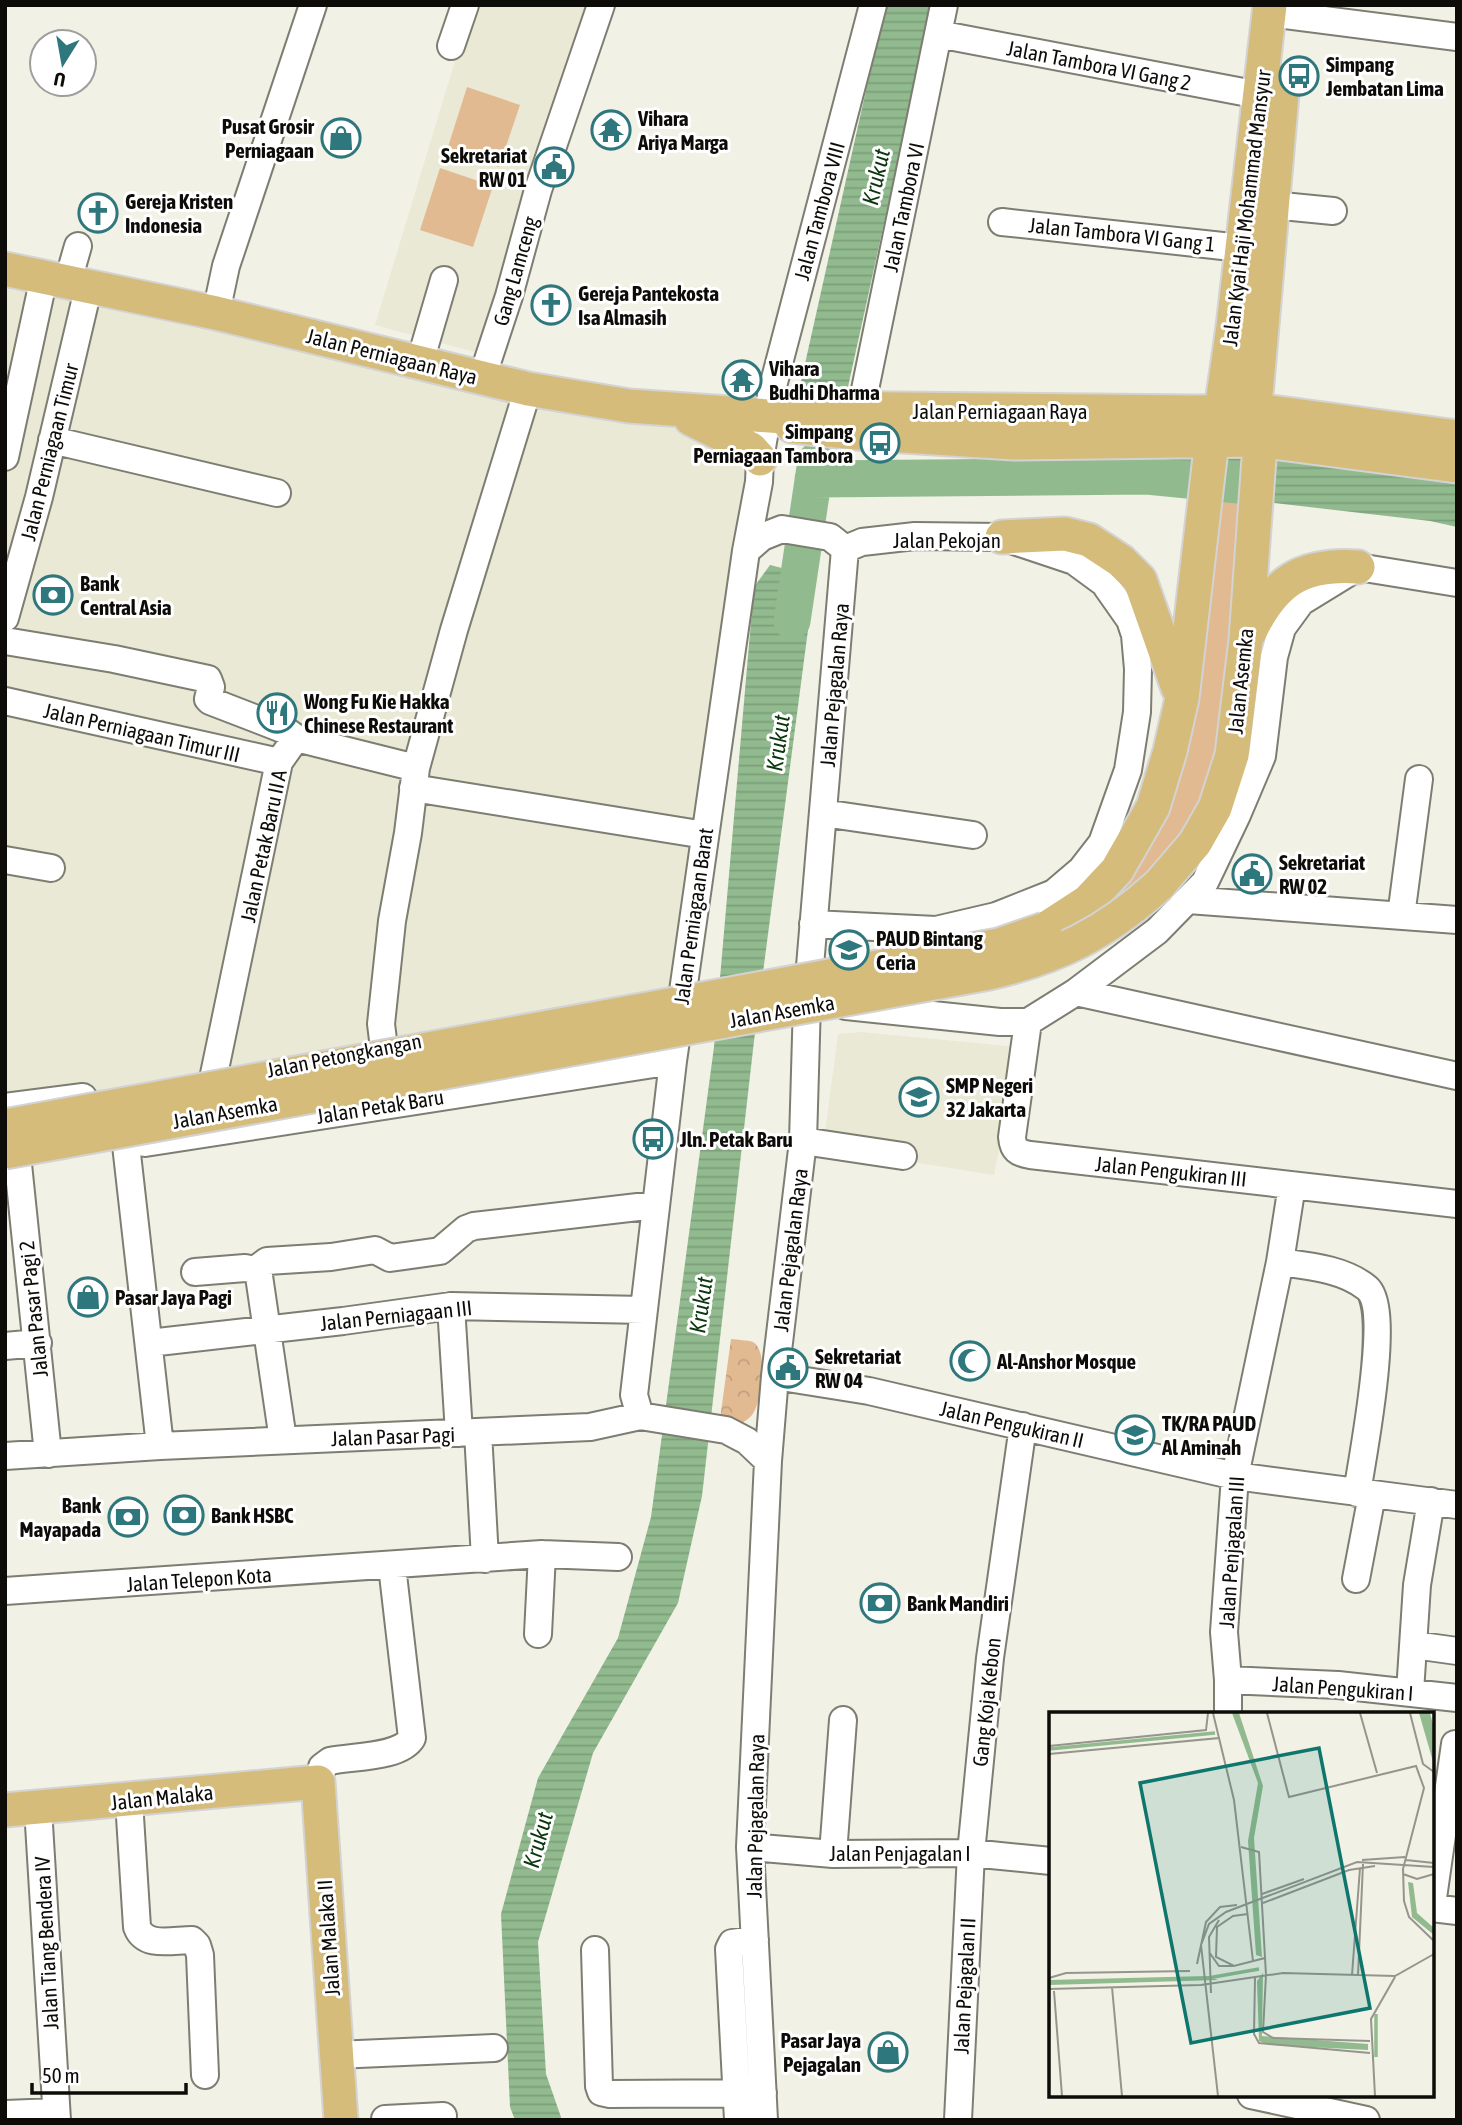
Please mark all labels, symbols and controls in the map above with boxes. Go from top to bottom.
north arrow [28,28,98,98]
street label: Jalan Tambora VI Gang 2 [1005,35,1193,95]
place label: Simpang Jembatan Lima [1325,52,1444,100]
bus stop icon: Simpang Jembatan Lima [1278,55,1320,97]
text: U [52,68,67,92]
street label: Jalan Kyai Haji Mohammad Mansyur [1217,68,1275,347]
place label: Vihara Ariya Marga [637,106,728,154]
temple icon: Vihara Ariya Marga [590,109,632,151]
place label: Pusat Grosir Perniagaan [222,114,315,162]
shop icon: Pusat Grosir Perniagaan [320,117,362,159]
street label: Jalan Tambora VIII [789,139,849,283]
street label: Jalan Tambora VI [878,140,928,274]
place label: Sekretariat RW 01 [441,143,527,191]
public building icon: Sekretariat RW 01 [533,146,575,188]
water label: Krukut [857,146,895,208]
place label: Gereja Kristen Indonesia [125,189,233,237]
church icon: Gereja Kristen Indonesia [77,192,119,234]
street label: Jalan Tambora VI Gang 1 [1028,212,1216,256]
street label: Gang Lamceng [488,214,542,328]
place label: Gereja Pantekosta Isa Almasih [578,281,719,329]
church icon: Gereja Pantekosta Isa Almasih [530,284,572,326]
street label: Jalan Perniagaan Raya [304,323,480,389]
place label: Vihara Budhi Dharma [768,356,880,404]
temple icon: Vihara Budhi Dharma [721,359,763,401]
street label: Jalan Perniagaan Timur [15,360,83,543]
street label: Jalan Perniagaan Raya [912,399,1088,423]
place label: Simpang Perniagaan Tambora [693,419,854,467]
bus stop icon: Simpang Perniagaan Tambora [859,422,901,464]
street label: Jalan Pekojan [893,528,1001,552]
place label: Bank Central Asia [80,571,172,619]
bank icon: Bank Central Asia [32,574,74,616]
street label: Jalan Pejagalan Raya [815,602,853,768]
street label: Jalan Asemka [1223,627,1257,735]
place label: Wong Fu Kie Hakka Chinese Restaurant [303,689,453,737]
restaurant icon: Wong Fu Kie Hakka Chinese Restaurant [256,692,298,734]
street label: Jalan Perniagaan Timur III [42,698,242,766]
water label: Krukut [761,713,795,773]
street label: Jalan Petak Baru II A [235,767,291,924]
street label: Jalan Perniagaan Barat [669,826,717,1006]
place label: Sekretariat RW 02 [1279,850,1365,898]
public building icon: Sekretariat RW 02 [1231,853,1273,895]
place label: PAUD Bintang Ceria [876,926,984,974]
school or university icon: PAUD Bintang Ceria [828,929,870,971]
street label: Jalan Asemka [728,990,836,1032]
street label: Jalan Petongkangan [265,1028,423,1082]
place label: SMP Negeri 32 Jakarta [946,1073,1033,1121]
school or university icon: SMP Negeri 32 Jakarta [898,1076,940,1118]
street label: Jalan Petak Baru [315,1084,445,1128]
street label: Jalan Asemka [171,1091,279,1133]
bus stop icon: Jln. Petak Baru [632,1118,674,1160]
place label: Jln. Petak Baru [679,1127,793,1151]
street label: Jalan Pengukiran III [1094,1151,1248,1191]
street label: Jalan Pejagalan Raya [768,1167,812,1333]
street label: Jalan Pasar Pagi 2 [14,1240,52,1378]
water label: Krukut [684,1275,718,1335]
shop icon: Pasar Jaya Pagi [67,1276,109,1318]
place label: Pasar Jaya Pagi [115,1285,232,1309]
street label: Jalan Perniagaan III [319,1295,473,1335]
mosque icon: Al-Anshor Mosque [949,1340,991,1382]
place label: Sekretariat RW 04 [815,1344,901,1392]
public building icon: Sekretariat RW 04 [767,1347,809,1389]
place label: Al-Anshor Mosque [996,1349,1136,1373]
street label: Jalan Pengukiran II [938,1396,1086,1452]
place label: TK/RA PAUD Al Aminah [1161,1411,1256,1459]
school or university icon: TK/RA PAUD Al Aminah [1114,1414,1156,1456]
street label: Jalan Pasar Pagi [330,1422,456,1450]
street label: Jalan Penjagalan III [1214,1475,1248,1629]
place label: Bank Mayapada [20,1493,102,1541]
bank icon: Bank HSBC [163,1494,205,1536]
bank icon: Bank Mayapada [107,1496,149,1538]
place label: Bank HSBC [211,1503,294,1527]
street label: Jalan Telepon Kota [125,1562,273,1596]
bank icon: Bank Mandiri [859,1582,901,1624]
place label: Bank Mandiri [907,1591,1009,1615]
street label: Gang Koja Kebon [967,1636,1005,1768]
street label: Jalan Pengukiran I [1272,1671,1414,1705]
inset map [1049,1712,1434,2097]
street label: Jalan Pejagalan Raya [742,1734,768,1898]
street label: Jalan Malaka [110,1780,214,1814]
water label: Krukut [518,1809,558,1871]
street label: Jalan Penjagalan I [829,1841,971,1865]
street label: Jalan Tiang Bendera IV [29,1855,63,2030]
street label: Jalan Malaka II [312,1879,344,1997]
street label: Jalan Pejagalan II [948,1917,980,2055]
place label: Pasar Jaya Pejagalan [780,2028,861,2076]
shop icon: Pasar Jaya Pejagalan [867,2031,909,2073]
scale bar [32,2052,186,2096]
text: 50 m [42,2063,80,2087]

